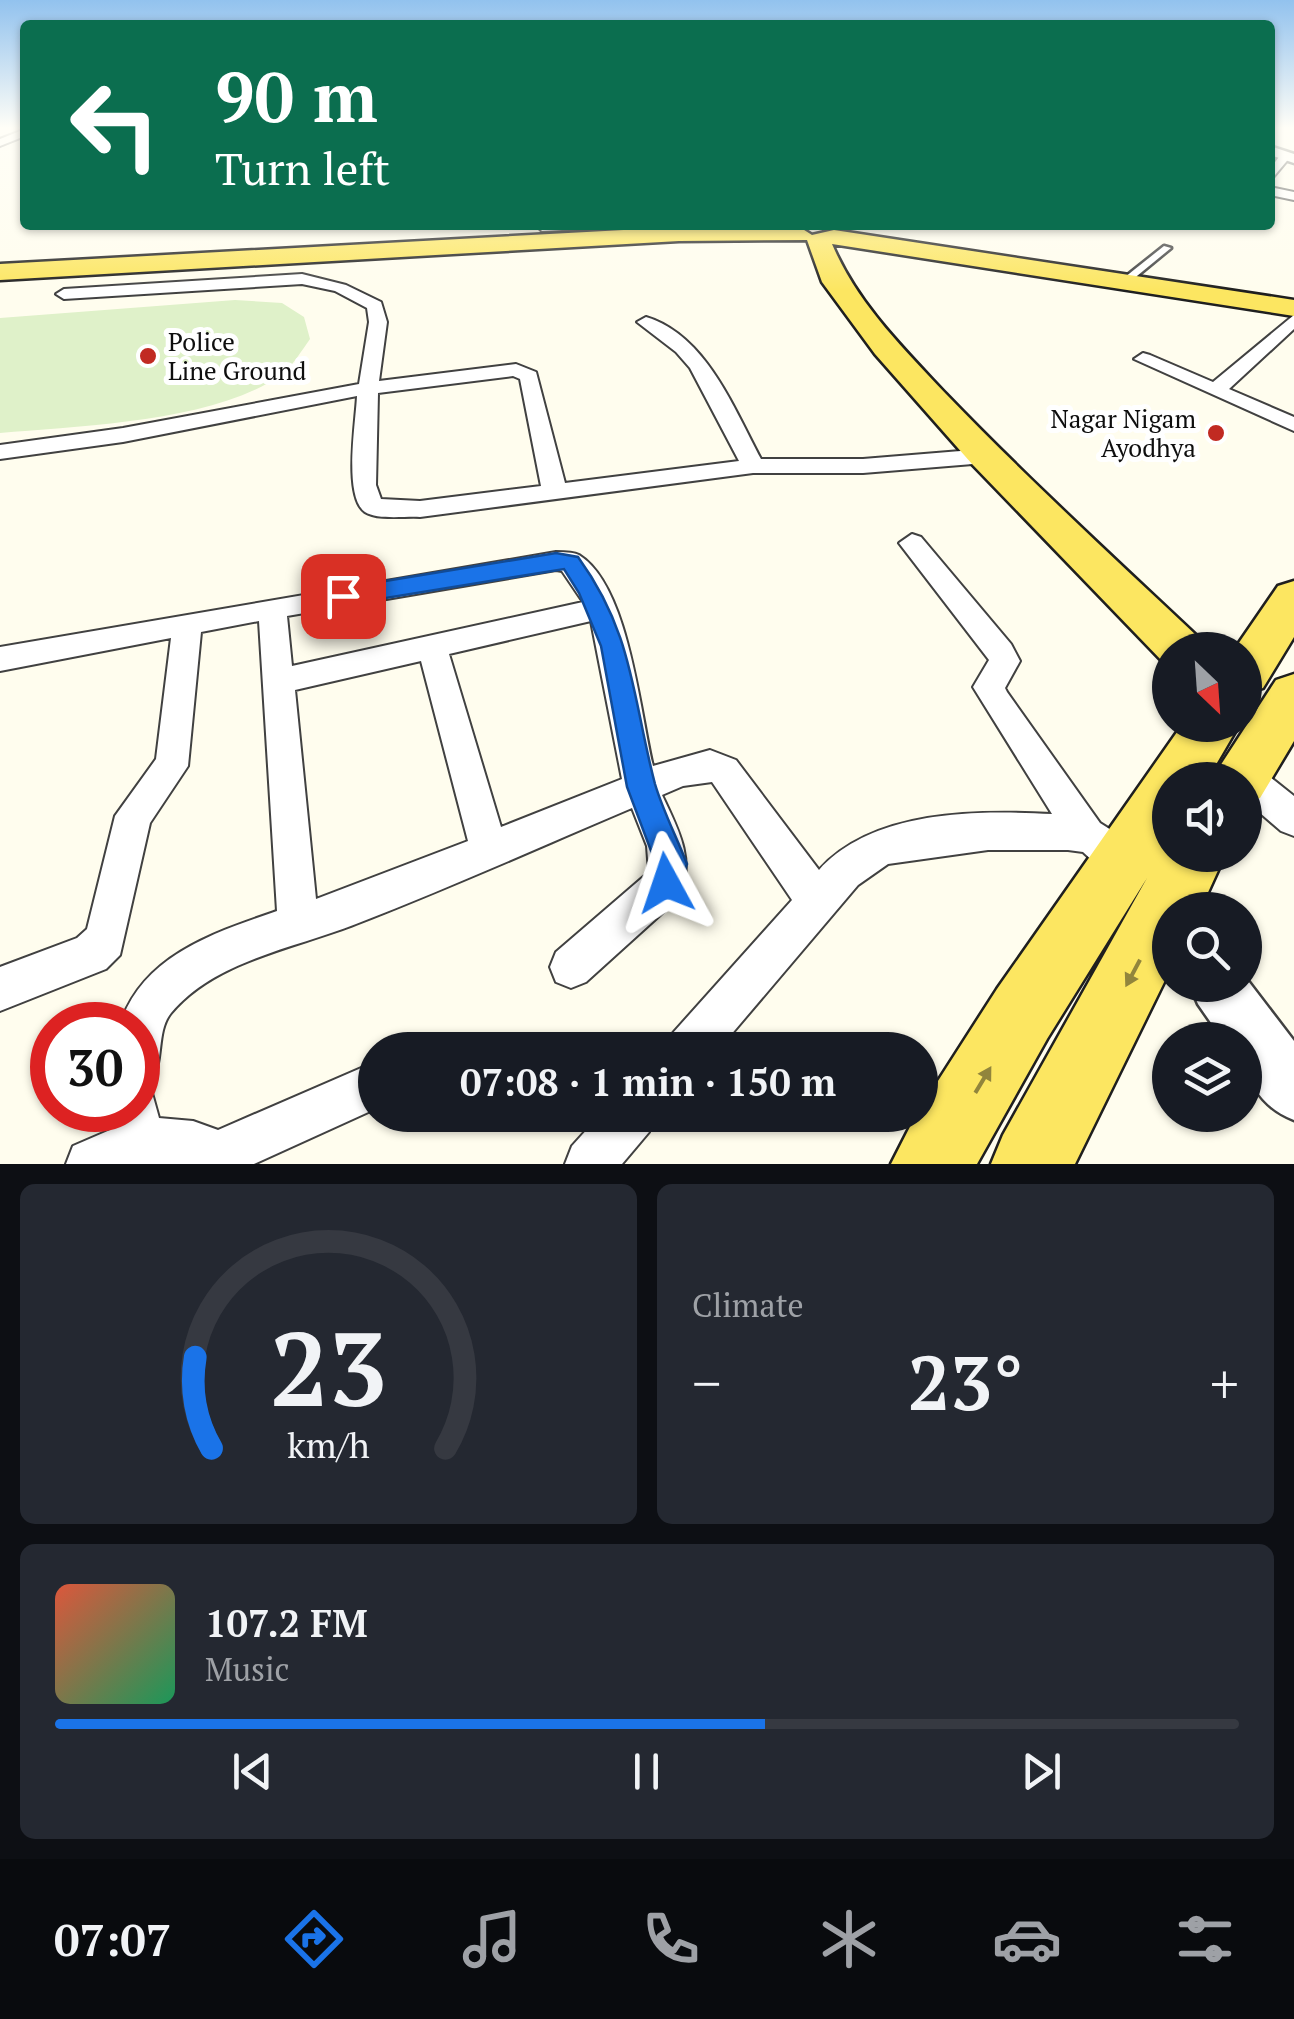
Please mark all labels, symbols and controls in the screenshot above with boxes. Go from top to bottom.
text: 90 m [215,49,378,142]
icon: left [50,60,180,190]
text: Turn left [215,138,390,198]
place label: Police Line Ground [168,325,307,387]
marker: Police Line Ground [137,345,159,367]
place label: Nagar Nigam Ayodhya [1050,402,1196,464]
marker: Nagar Nigam Ayodhya [1205,422,1227,444]
pin [301,554,386,639]
icon: arrive [316,569,371,624]
north arrow [1152,632,1262,742]
map controls [1152,632,1262,1132]
button: sound [1152,762,1262,872]
position arrow [614,831,718,935]
button: search [1152,892,1262,1002]
one-way arrow [1125,958,1142,987]
speed limit sign: 30 [30,1002,160,1132]
button: layers [1152,1022,1262,1132]
text: 07:08 · 1 min · 150 m [460,1057,836,1107]
one-way arrow [974,1066,991,1094]
text: Climate [692,1284,804,1326]
text: 23 [270,1298,387,1436]
text: 23° [908,1332,1023,1431]
text: − [692,1346,721,1419]
text: + [1210,1346,1239,1419]
text: km/h [287,1421,370,1468]
text: 107.2 FM [205,1598,368,1648]
text: Music [205,1648,290,1690]
icon: previous [225,1744,280,1799]
icon: pause [619,1744,674,1799]
icon: next [1014,1744,1069,1799]
icon: directions [279,1904,349,1974]
icon: music [457,1904,527,1974]
icon: phone [636,1904,706,1974]
icon: climate [814,1904,884,1974]
icon: car [992,1904,1062,1974]
icon: filters [1170,1904,1240,1974]
text: 07:07 [54,1909,171,1969]

